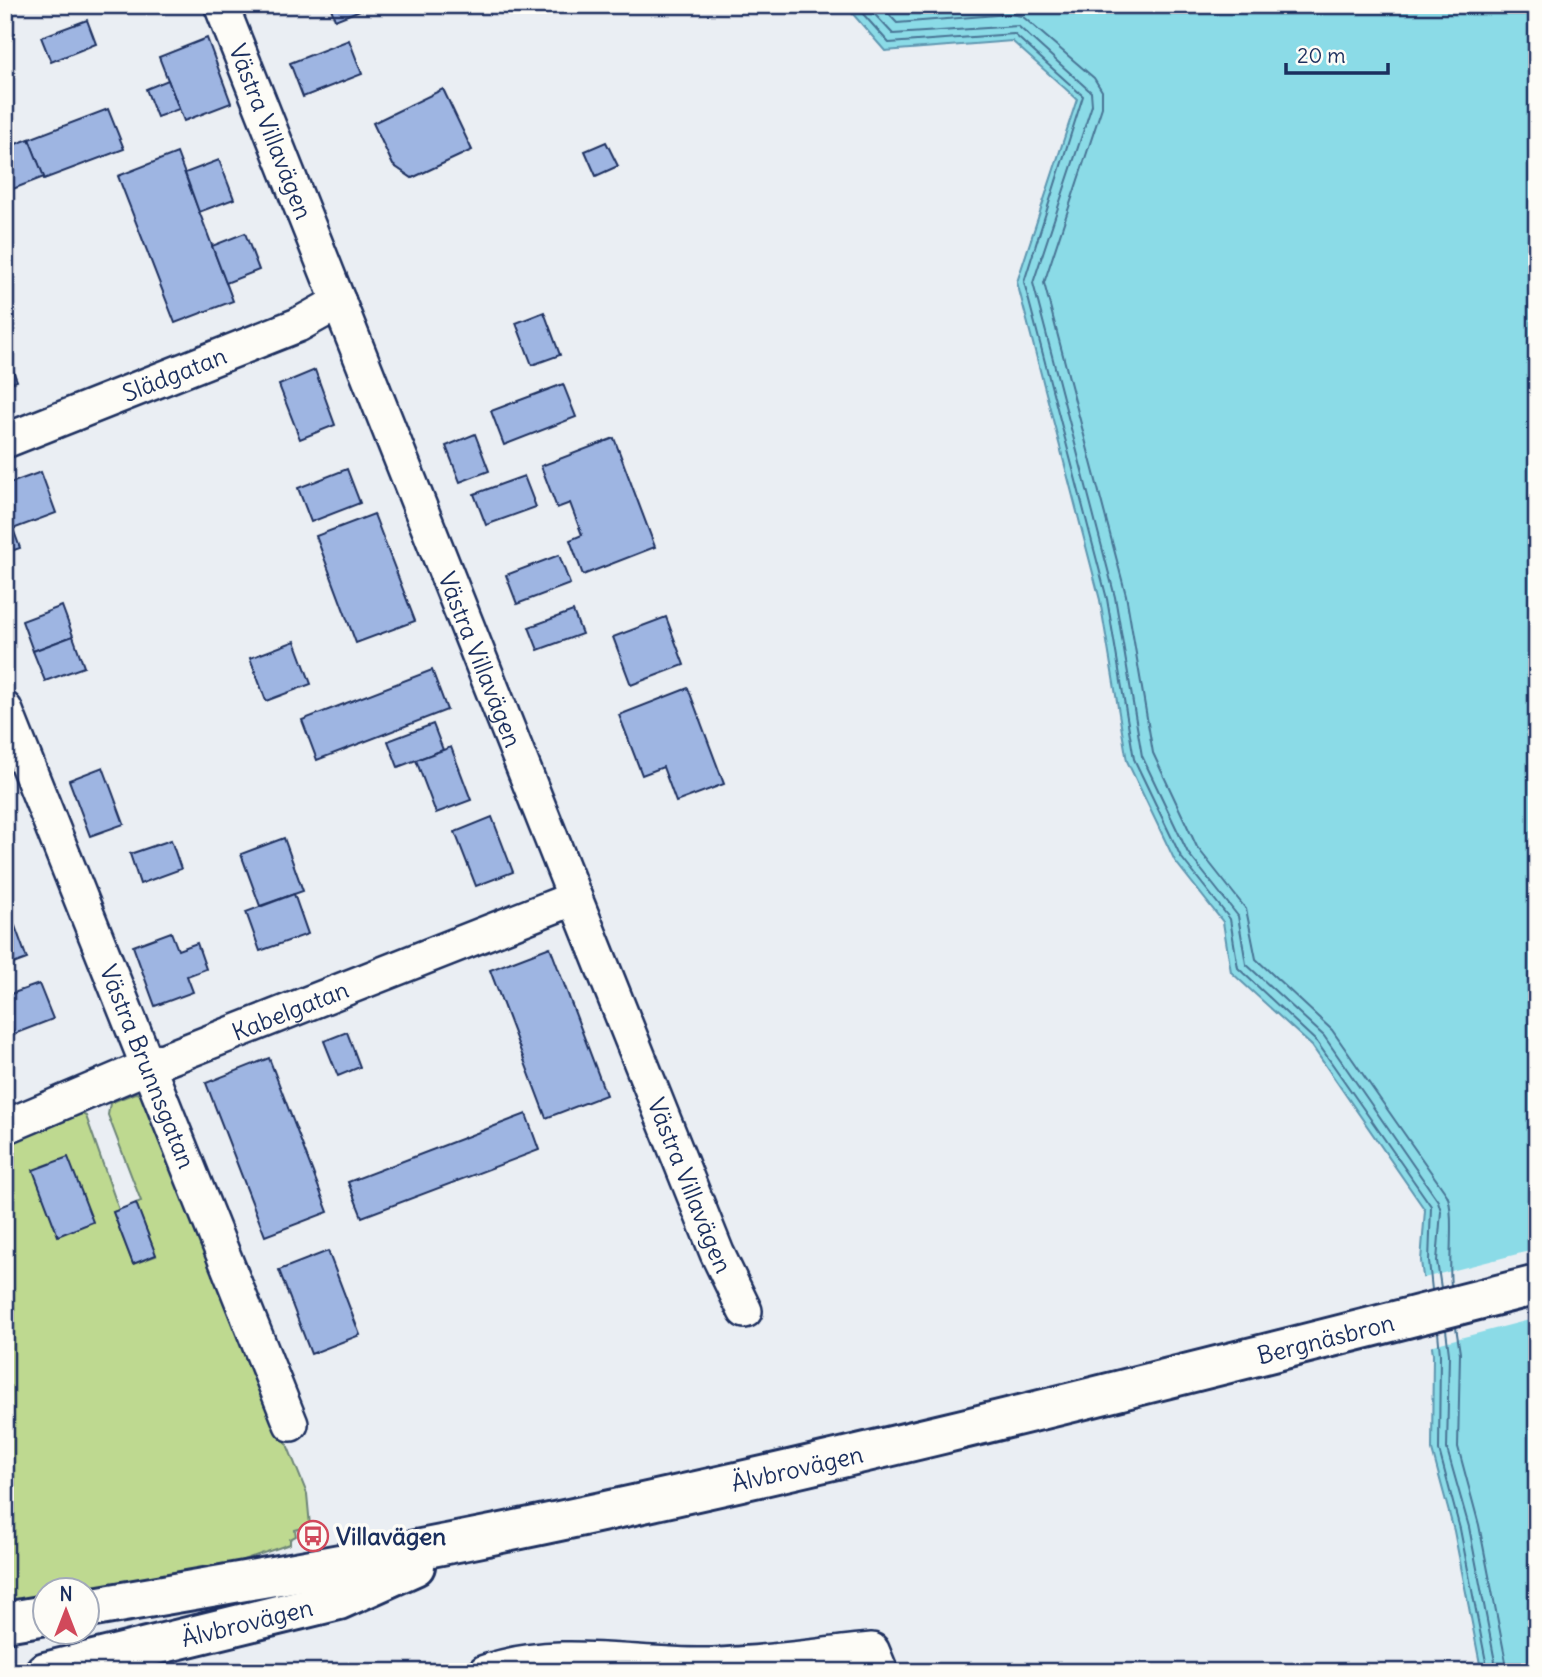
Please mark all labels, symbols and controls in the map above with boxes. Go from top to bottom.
scale bar [1286,32,1388,76]
street label: Västra Villavägen [223,39,319,224]
text: 20 m [1297,42,1346,69]
street label: Slädgatan [118,340,231,408]
street label: Västra Villavägen [432,567,529,752]
street label: Västra Brunnsgatan [94,960,202,1173]
street label: Kabelgatan [227,974,353,1047]
street label: Västra Villavägen [641,1093,739,1278]
street label: Bergnäsbron [1254,1307,1397,1370]
street label: Älvbrovägen [729,1438,866,1498]
bus stop icon: Villavägen [296,1519,330,1553]
place label: Villavägen [336,1521,446,1551]
north arrow [32,1576,102,1646]
text: N [59,1582,73,1606]
street label: Älvbrovägen [178,1592,316,1653]

